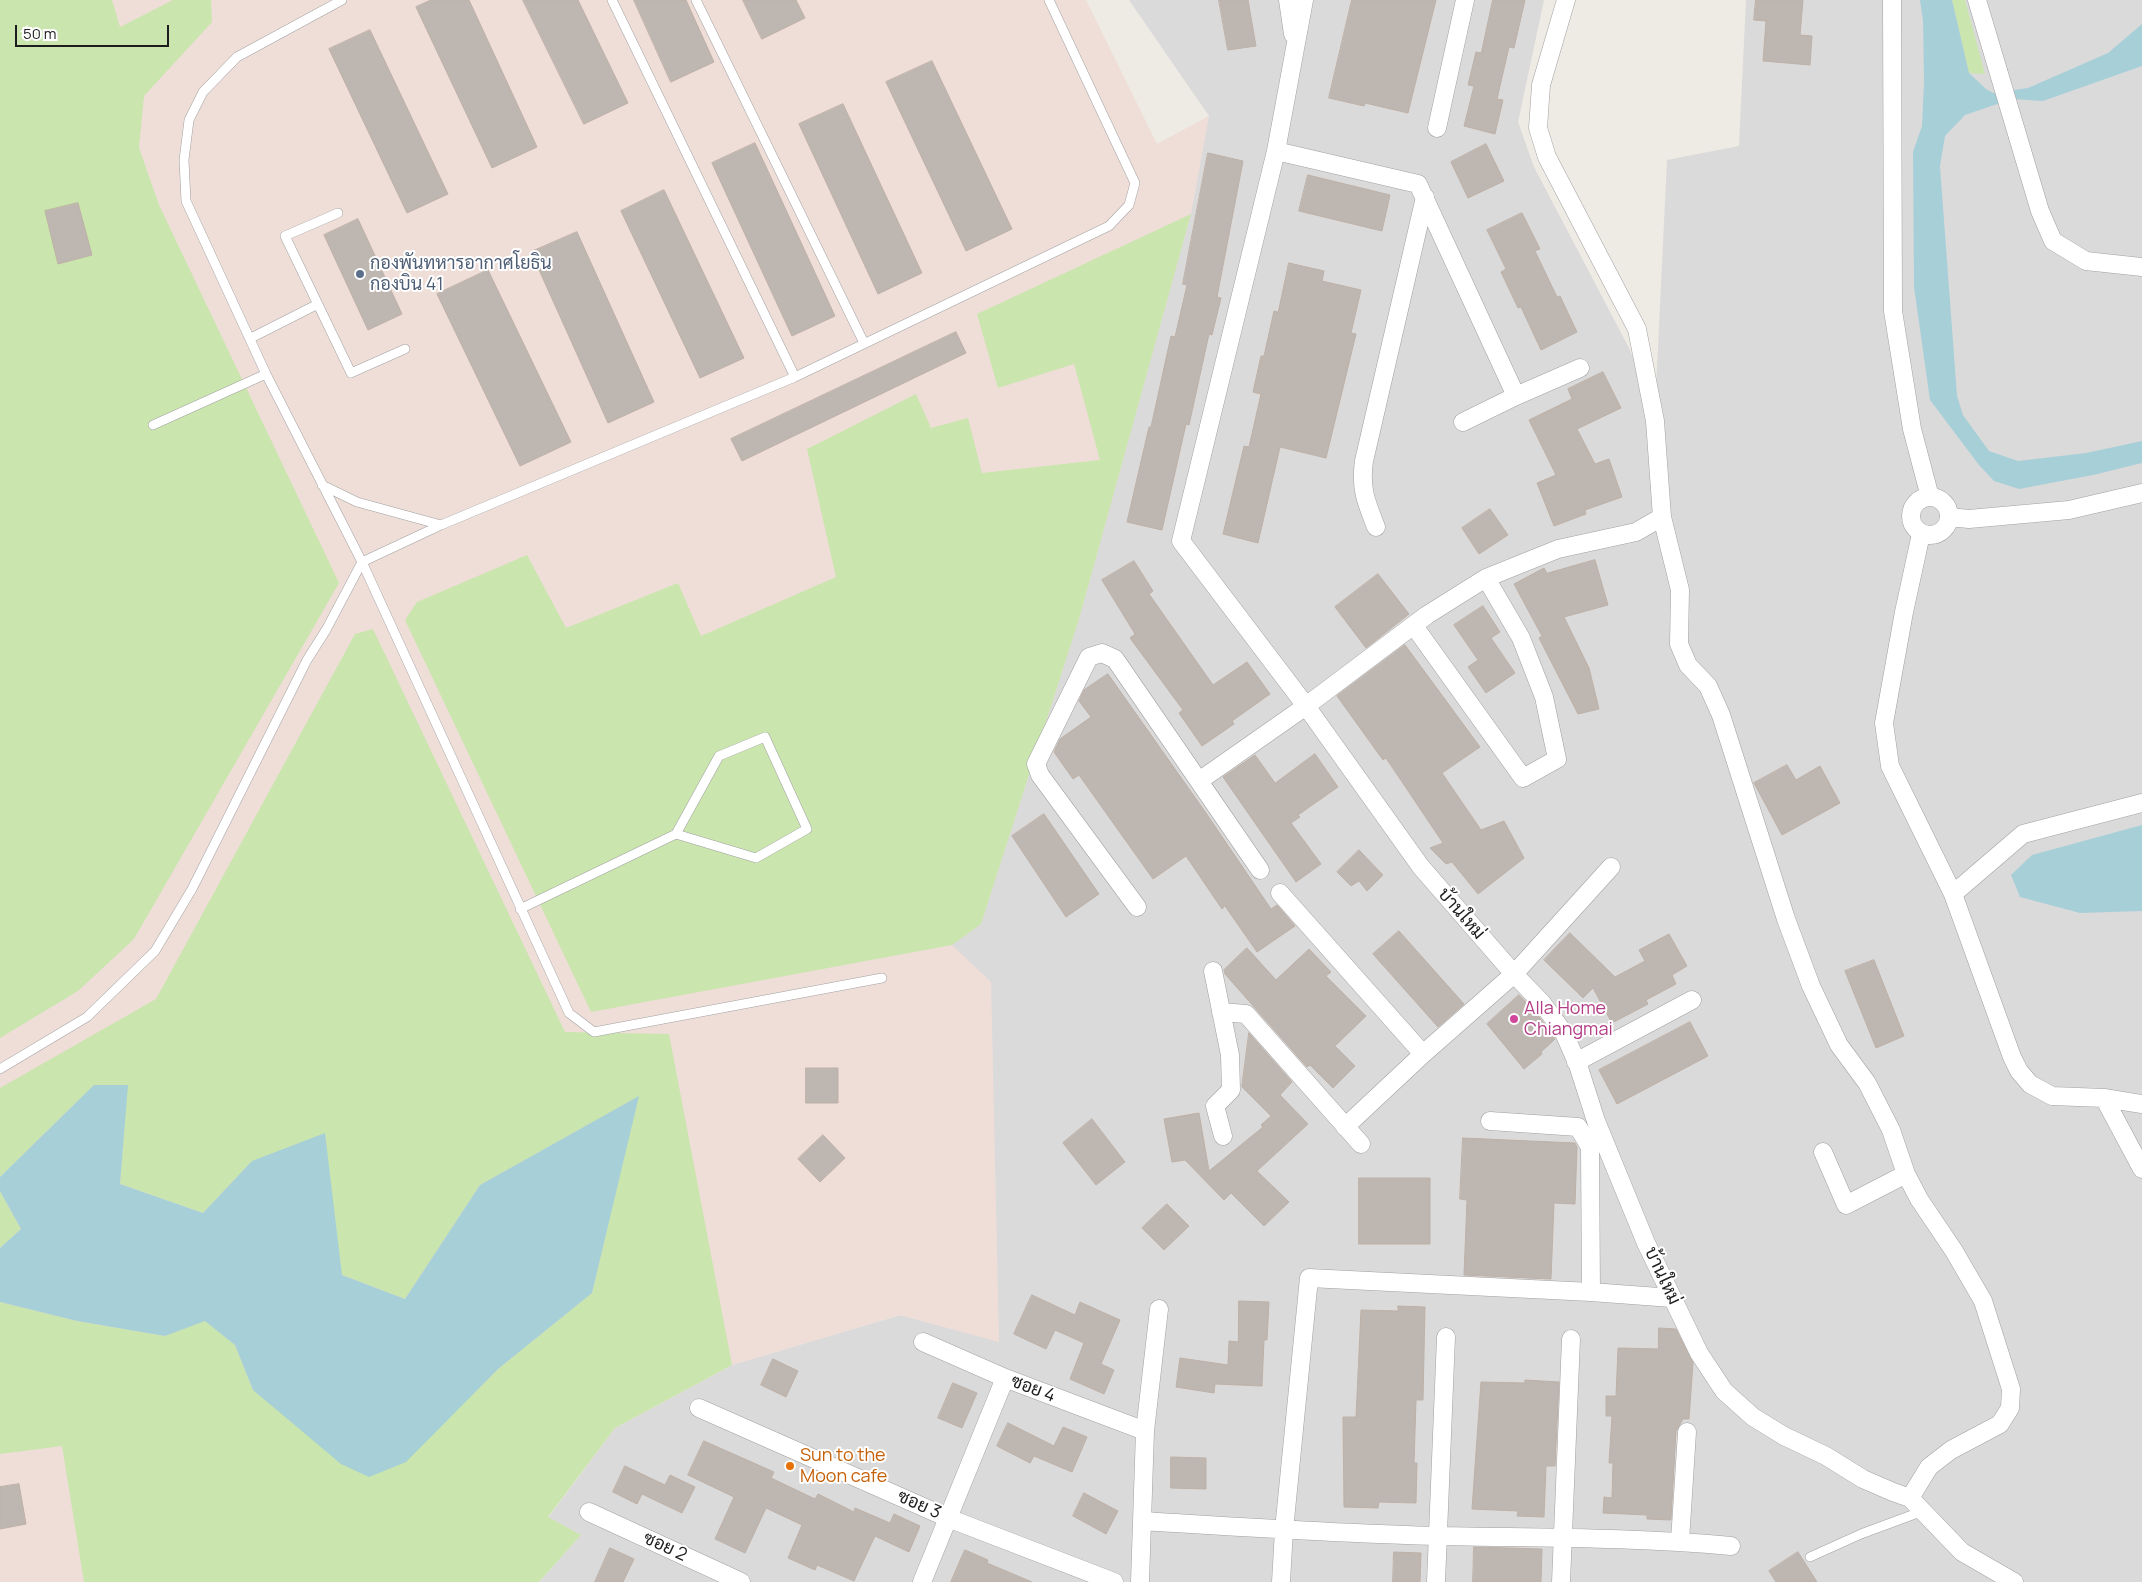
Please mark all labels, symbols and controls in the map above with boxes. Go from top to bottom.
scale bar [18,15,171,47]
text: 50 m [23,23,57,44]
place label: กองพันทหารอากาศโยธิน กองบิน 41 [370,253,552,296]
marker: กองพันทหารอากาศโยธิน กองบิน 41 [354,268,366,280]
street label: บ้านใหม่ [1433,884,1489,944]
place label: Alla Home Chiangmai [1524,998,1613,1040]
marker: Alla Home Chiangmai [1508,1013,1520,1025]
street label: บ้านใหม่ [1639,1244,1685,1308]
street label: ซอย 4 [1008,1371,1058,1407]
place label: Sun to the Moon cafe [800,1445,887,1488]
marker: Sun to the Moon cafe [784,1460,796,1472]
street label: ซอย 3 [894,1486,944,1524]
street label: ซอย 2 [640,1528,690,1566]

